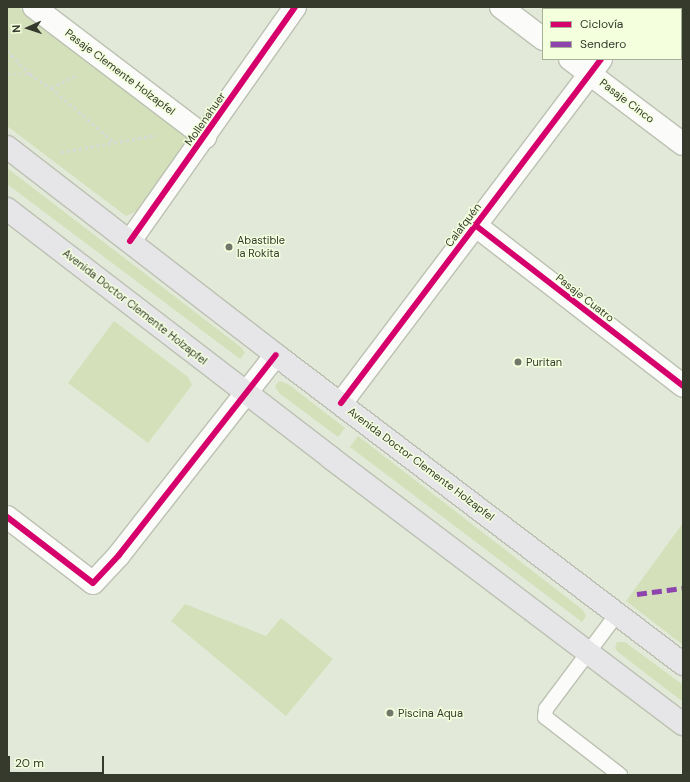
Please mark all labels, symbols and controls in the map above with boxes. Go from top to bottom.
north arrow [8,8,48,48]
legend [542,8,682,60]
text: Ciclovía [580,16,623,32]
text: N [9,24,23,33]
street label: Pasaje Clemente Holzapfel [62,26,178,118]
text: Sendero [580,36,626,52]
street label: Pasaje Cinco [597,76,657,126]
street label: Mollenahuer [182,90,228,148]
street label: Calafquén [442,200,484,250]
place label: Abastible la Rokita [237,234,285,260]
marker: Abastible la Rokita [224,242,234,252]
street label: Avenida Doctor Clemente Holzapfel [60,246,210,368]
street label: Pasaje Cuatro [553,271,617,325]
place label: Puritan [526,355,562,369]
marker: Puritan [513,357,523,367]
street label: Avenida Doctor Clemente Holzapfel [345,405,497,523]
place label: Piscina Aqua [398,706,463,720]
marker: Piscina Aqua [385,708,395,718]
scale bar [10,748,106,774]
text: 20 m [15,755,44,771]

